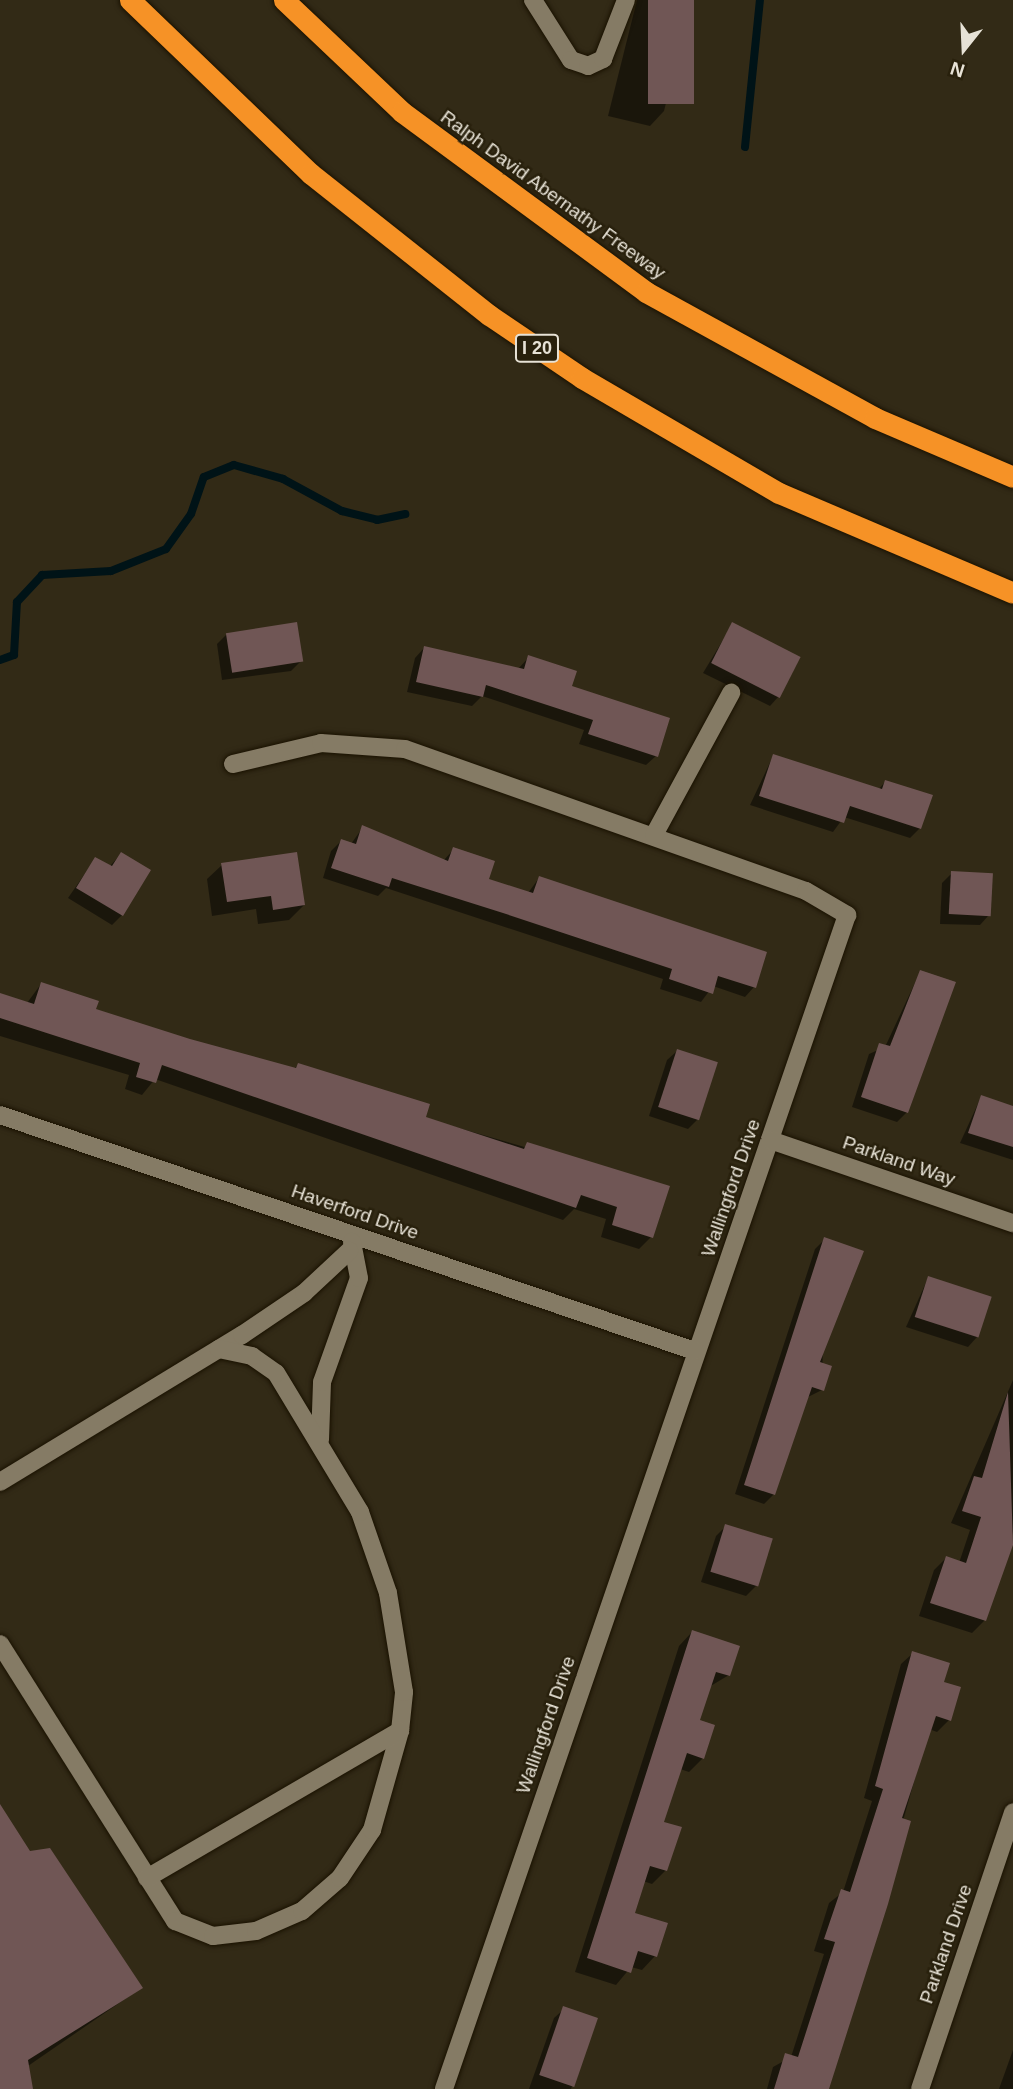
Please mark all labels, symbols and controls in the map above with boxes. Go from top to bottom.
north arrow [929,14,999,84]
text: N [948,57,967,82]
street label: Ralph David Abernathy Freeway [436,105,670,285]
road number: I 20 [514,334,560,362]
street label: Wallingford Drive [697,1116,765,1260]
street label: Parkland Way [840,1131,958,1191]
street label: Haverford Drive [288,1180,422,1244]
street label: Wallingford Drive [512,1653,580,1797]
street label: Parkland Drive [915,1881,977,2007]

